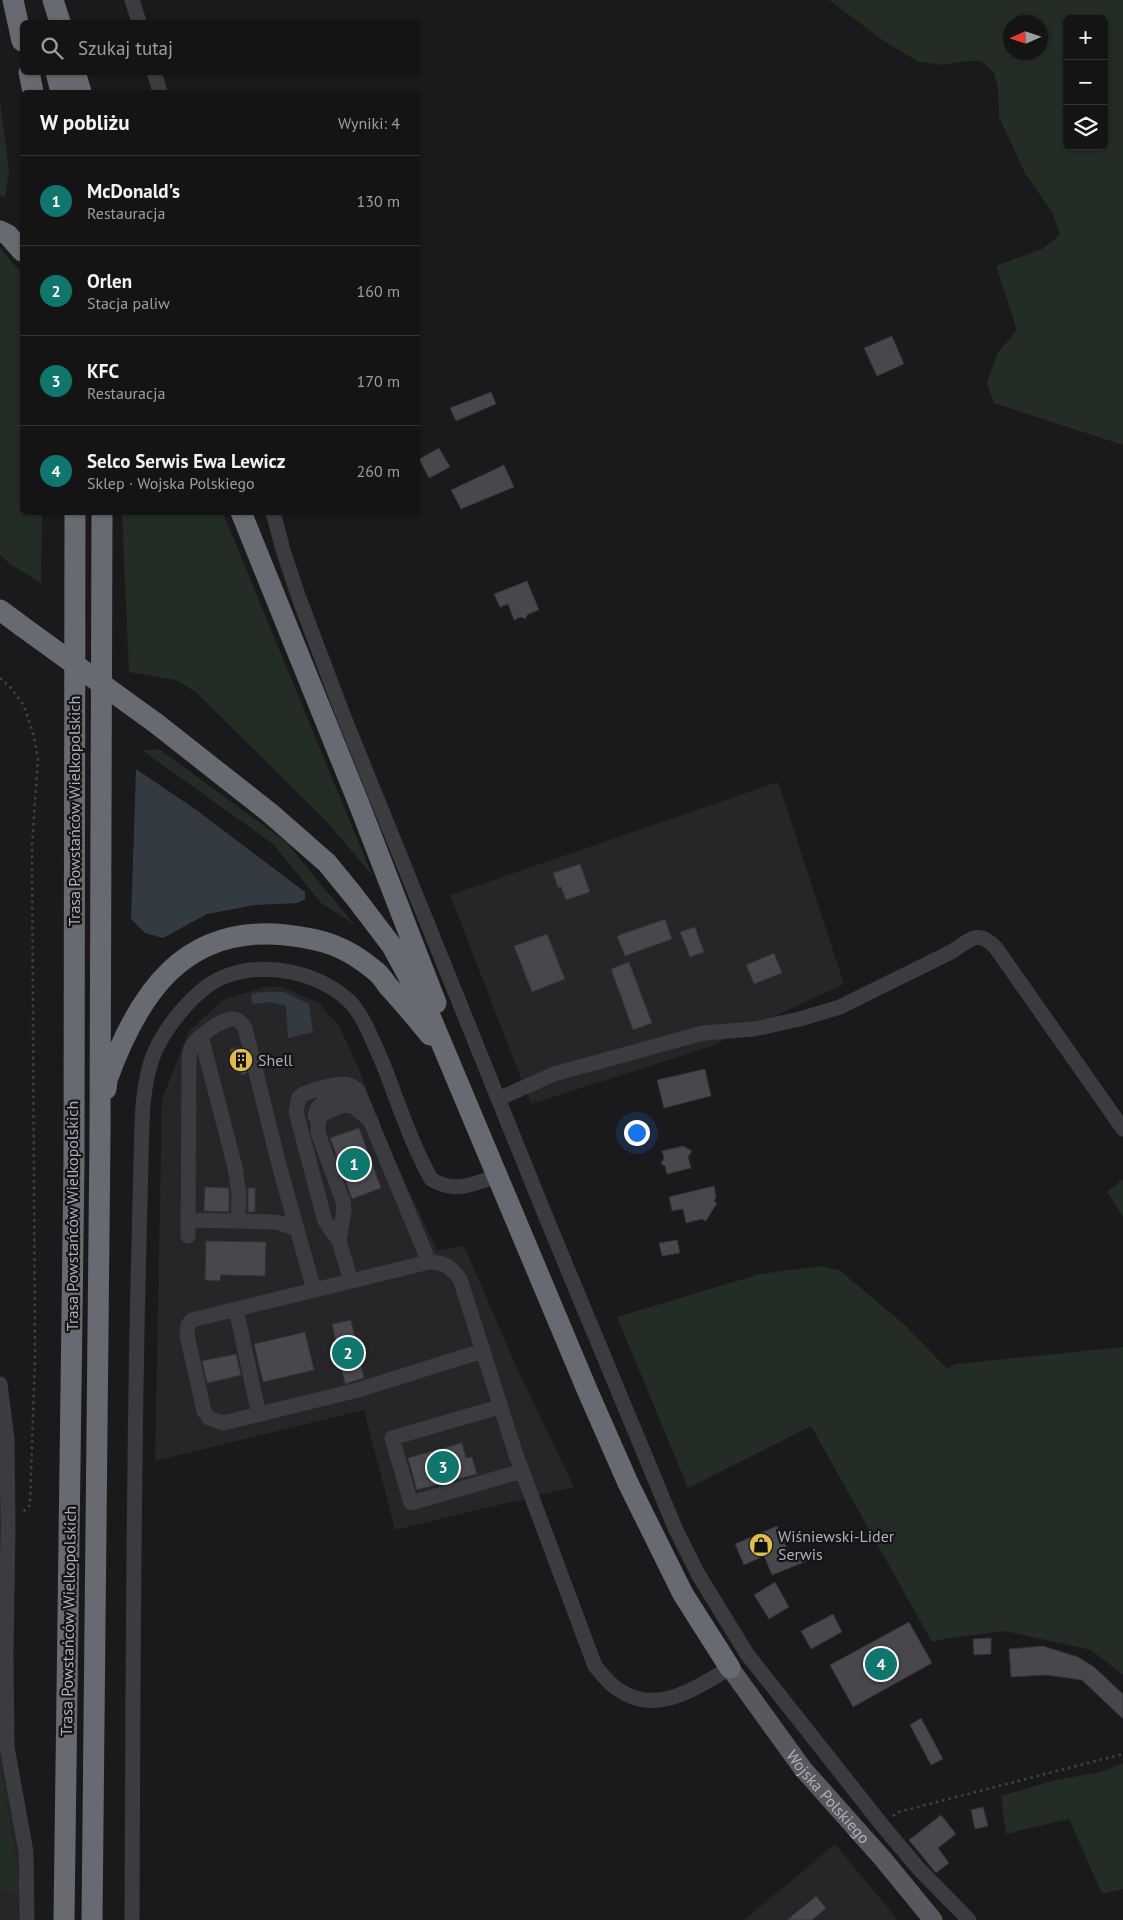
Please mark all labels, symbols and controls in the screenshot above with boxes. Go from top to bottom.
north arrow [1003,15,1048,60]
map controls [1063,15,1108,150]
button: + [1063,15,1108,60]
search box [20,20,420,75]
icon: search [38,34,66,62]
text: Szukaj tutaj [78,36,173,60]
button: − [1063,60,1108,105]
button: layers [1063,105,1108,150]
text: W pobliżu [40,109,129,136]
text: Wyniki: 4 [338,113,400,133]
text: McDonald's [87,179,180,203]
text: 1 [51,191,61,211]
text: 130 m [357,191,400,211]
text: Restauracja [87,203,165,223]
text: Orlen [87,269,132,293]
text: 2 [51,281,61,301]
text: 160 m [357,281,400,301]
text: Stacja paliw [87,293,170,313]
text: KFC [87,359,119,383]
text: 3 [51,371,61,391]
text: 170 m [357,371,400,391]
text: Restauracja [87,383,165,403]
text: Selco Serwis Ewa Lewicz [87,449,285,473]
text: 4 [51,461,61,481]
text: 260 m [357,461,400,481]
text: Sklep · Wojska Polskiego [87,473,255,493]
street label: Trasa Powstańców Wielkopolskich [64,696,84,926]
building icon: Shell [228,1047,254,1073]
place label: Shell [258,1050,293,1070]
street label: Trasa Powstańców Wielkopolskich [62,1101,82,1331]
your location [624,1120,650,1146]
pin: 1 [338,1145,370,1183]
pin: 2 [332,1334,364,1372]
pin: 3 [427,1448,459,1486]
street label: Trasa Powstańców Wielkopolskich [56,1506,80,1736]
place label: Wiśniewski-Lider Serwis [778,1526,895,1564]
shop icon: Wiśniewski-Lider Serwis [748,1532,774,1558]
pin: 4 [865,1645,897,1683]
street label: Wojska Polskiego [782,1746,874,1848]

